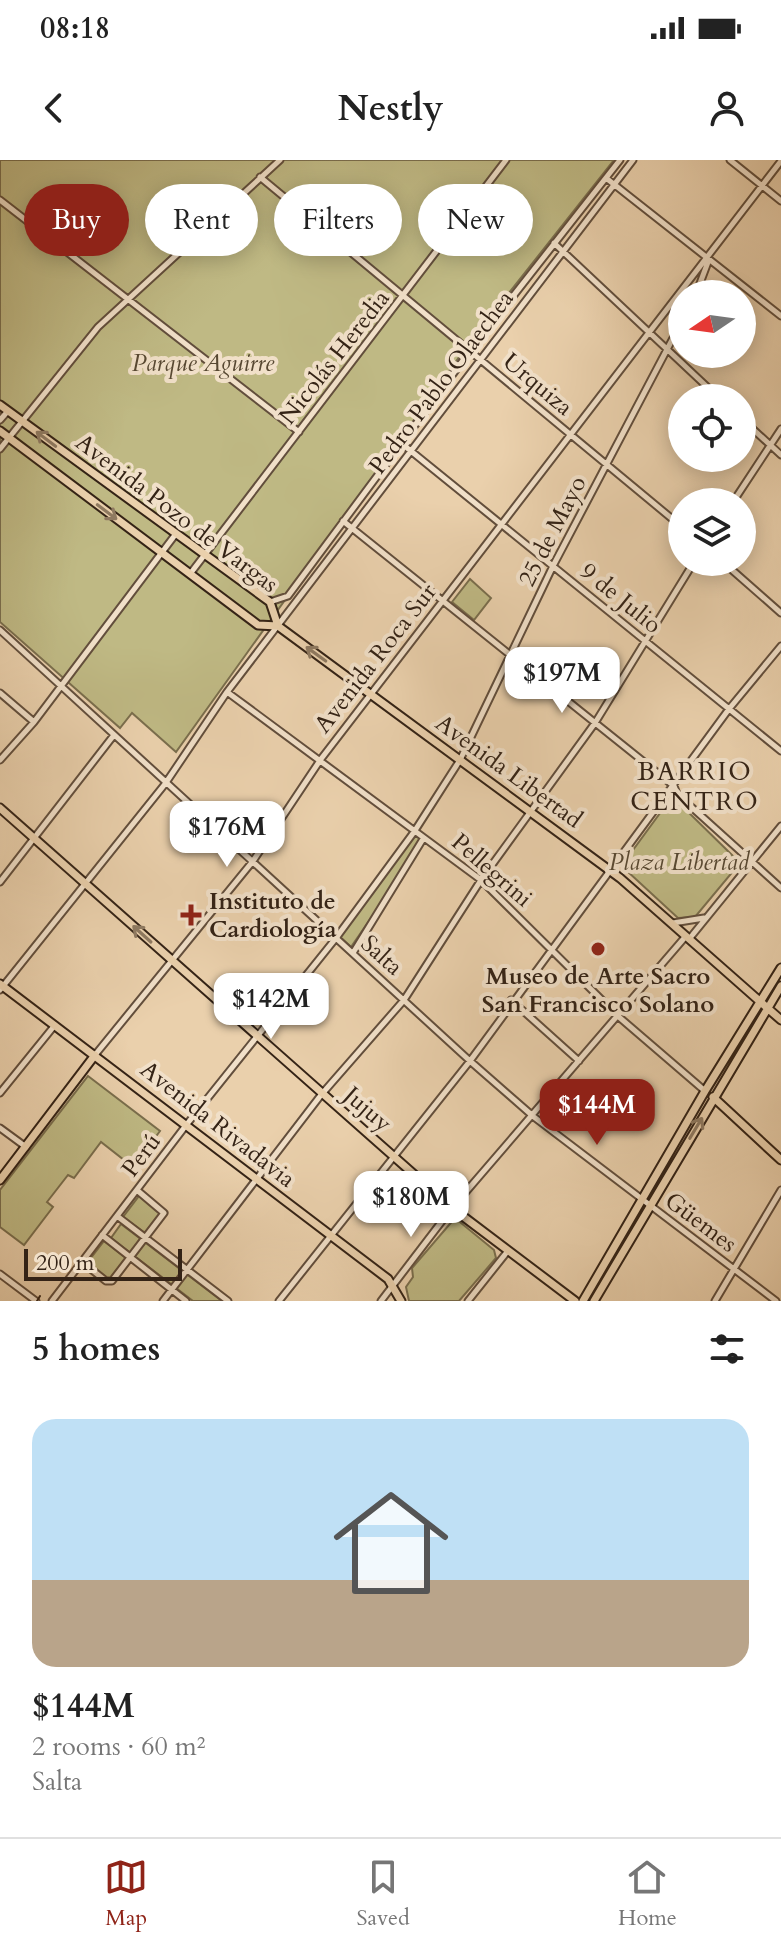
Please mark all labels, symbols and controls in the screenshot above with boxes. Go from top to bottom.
text: 08:18 [40,8,110,49]
text: Nestly [337,84,444,133]
icon: back [32,86,76,130]
icon: person [705,86,749,130]
chip: Buy [24,184,129,256]
chip: Rent [145,184,258,256]
chip: Filters [274,184,402,256]
chip: New [418,184,533,256]
north arrow [668,280,756,368]
map controls [668,280,756,576]
street label: Nicolás Heredia [271,283,398,432]
street label: Pedro Pablo Olaechea [361,283,522,481]
street label: Urquiza [496,345,580,424]
park label: Parque Aguirre [132,347,275,380]
button: locate [668,384,756,472]
street label: Avenida Pozo de Vargas [68,426,285,601]
one-way arrow [36,430,57,447]
street label: 25 de Mayo [511,470,594,592]
button: layers [668,488,756,576]
one-way arrow [96,503,117,520]
street label: 9 de Julio [573,555,668,641]
street label: Avenida Roca Sur [307,576,444,740]
one-way arrow [306,646,327,663]
pin: $197M [506,647,618,715]
text: $197M [523,655,601,690]
street label: Avenida Libertad [428,707,589,836]
district label: BARRIO CENTRO [630,754,760,819]
pin: $176M [171,801,283,869]
text: $176M [188,809,266,844]
street label: Pellegrini [444,826,539,915]
park label: Plaza Libertad [609,846,751,879]
place label: Instituto de Cardiología [209,885,337,946]
marker: Instituto de Cardiología [180,904,202,926]
one-way arrow [132,925,152,943]
street label: Salta [353,928,410,984]
marker: Museo de Arte Sacro San Francisco Solano [589,940,607,958]
place label: Museo de Arte Sacro San Francisco Solano [482,960,714,1021]
pin: $142M [215,973,327,1041]
text: $142M [232,981,310,1016]
street label: Avenida Rivadavia [133,1053,303,1196]
street label: Jujuy [334,1077,399,1140]
pin: $144M [541,1079,653,1147]
text: $144M [558,1087,636,1122]
one-way arrow [688,1117,704,1140]
street label: Perú [114,1127,169,1184]
pin: $180M [355,1171,467,1239]
text: $180M [372,1179,450,1214]
street label: Güemes [658,1184,743,1260]
scale bar [24,1245,182,1281]
text: 200 m [36,1248,94,1278]
text: 5 homes [32,1326,160,1372]
icon: filters [705,1327,749,1371]
icon: home [319,1471,463,1615]
text: $144M [32,1683,135,1729]
text: 2 rooms · 60 m² [32,1729,205,1764]
text: Salta [32,1764,82,1799]
tab: Map [104,1855,148,1933]
tab: Saved [356,1855,410,1933]
tab: Home [618,1855,677,1933]

